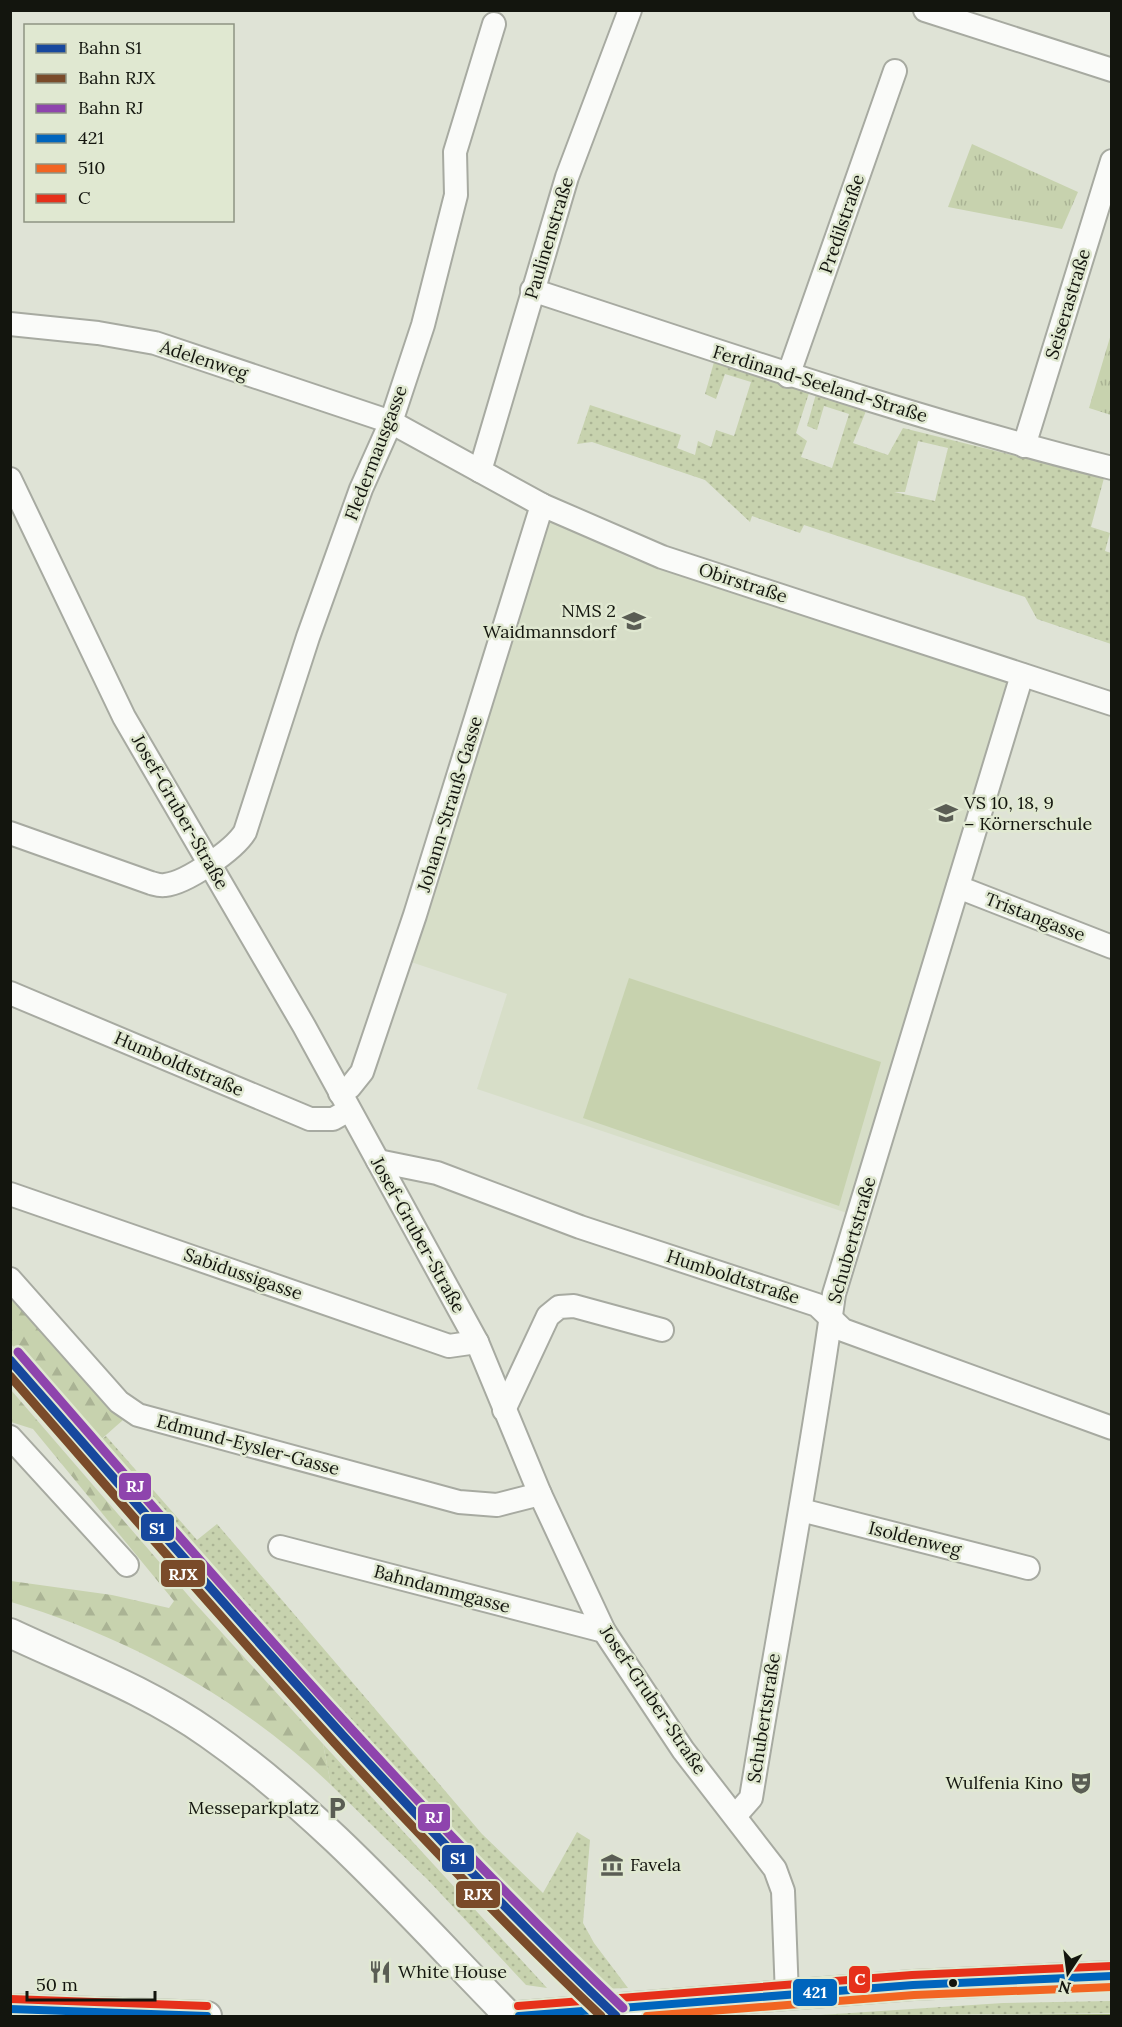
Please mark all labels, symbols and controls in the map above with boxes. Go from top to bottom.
legend [24,24,234,222]
text: Bahn S1 [78,36,142,59]
text: Bahn RJX [78,66,155,89]
text: Bahn RJ [78,96,144,119]
text: 421 [78,126,104,149]
text: 510 [78,156,106,179]
street label: Predilstraße [814,171,869,276]
street label: Paulinenstraße [519,174,578,302]
text: C [78,186,91,209]
street label: Seiserastraße [1040,246,1095,362]
street label: Adelenweg [156,334,252,385]
street label: Ferdinand-Seeland-Straße [710,340,931,427]
street label: Fledermausgasse [339,382,412,524]
street label: Obirstraße [696,557,791,608]
place label: NMS 2 Waidmannsdorf [483,599,618,643]
school or university icon: NMS 2 Waidmannsdorf [621,608,647,634]
street label: Johann-Strauß-Gasse [412,713,487,895]
street label: Josef-Gruber-Straße [126,729,234,893]
place label: VS 10, 18, 9 – Körnerschule [963,791,1093,835]
school or university icon: VS 10, 18, 9 – Körnerschule [933,800,959,826]
street label: Tristangasse [982,887,1089,946]
street label: Humboldtstraße [111,1026,248,1101]
street label: Josef-Gruber-Straße [366,1152,471,1317]
street label: Schubertstraße [822,1174,881,1306]
street label: Sabidussigasse [181,1242,306,1305]
street label: Humboldtstraße [664,1244,803,1309]
street label: Edmund-Eysler-Gasse [154,1409,342,1480]
line badge: RJ [118,1472,152,1501]
text: RJ [126,1476,144,1496]
line badge: S1 [140,1513,175,1542]
street label: Isoldenweg [866,1516,965,1561]
text: S1 [149,1518,165,1538]
line badge: RJX [160,1559,206,1588]
street label: Bahndammgasse [371,1559,513,1618]
text: RJX [168,1564,199,1584]
street label: Josef-Gruber-Straße [594,1620,712,1779]
street label: Schubertstraße [742,1651,785,1784]
theatre icon: Wulfenia Kino [1068,1770,1094,1796]
place label: Wulfenia Kino [945,1771,1063,1794]
parking icon: Messeparkplatz [324,1795,350,1821]
place label: Messeparkplatz [188,1796,319,1819]
line badge: RJ [417,1803,451,1832]
text: RJ [425,1807,443,1827]
line badge: S1 [441,1844,475,1873]
text: S1 [450,1848,466,1868]
museum icon: Favela [599,1852,625,1878]
place label: Favela [630,1853,681,1876]
line badge: RJX [455,1880,501,1909]
text: RJX [463,1884,494,1904]
north arrow [1038,1943,1098,2003]
restaurant icon: White House [367,1959,393,1985]
place label: White House [398,1960,507,1983]
scale bar [27,1964,154,2002]
line badge: C [848,1965,871,1994]
text: C [854,1969,866,1989]
text: 50 m [36,1973,78,1996]
text: N [1056,1976,1073,1999]
unlabelled marker [947,1977,959,1989]
line badge: 421 [792,1978,838,2007]
text: 421 [803,1982,827,2002]

